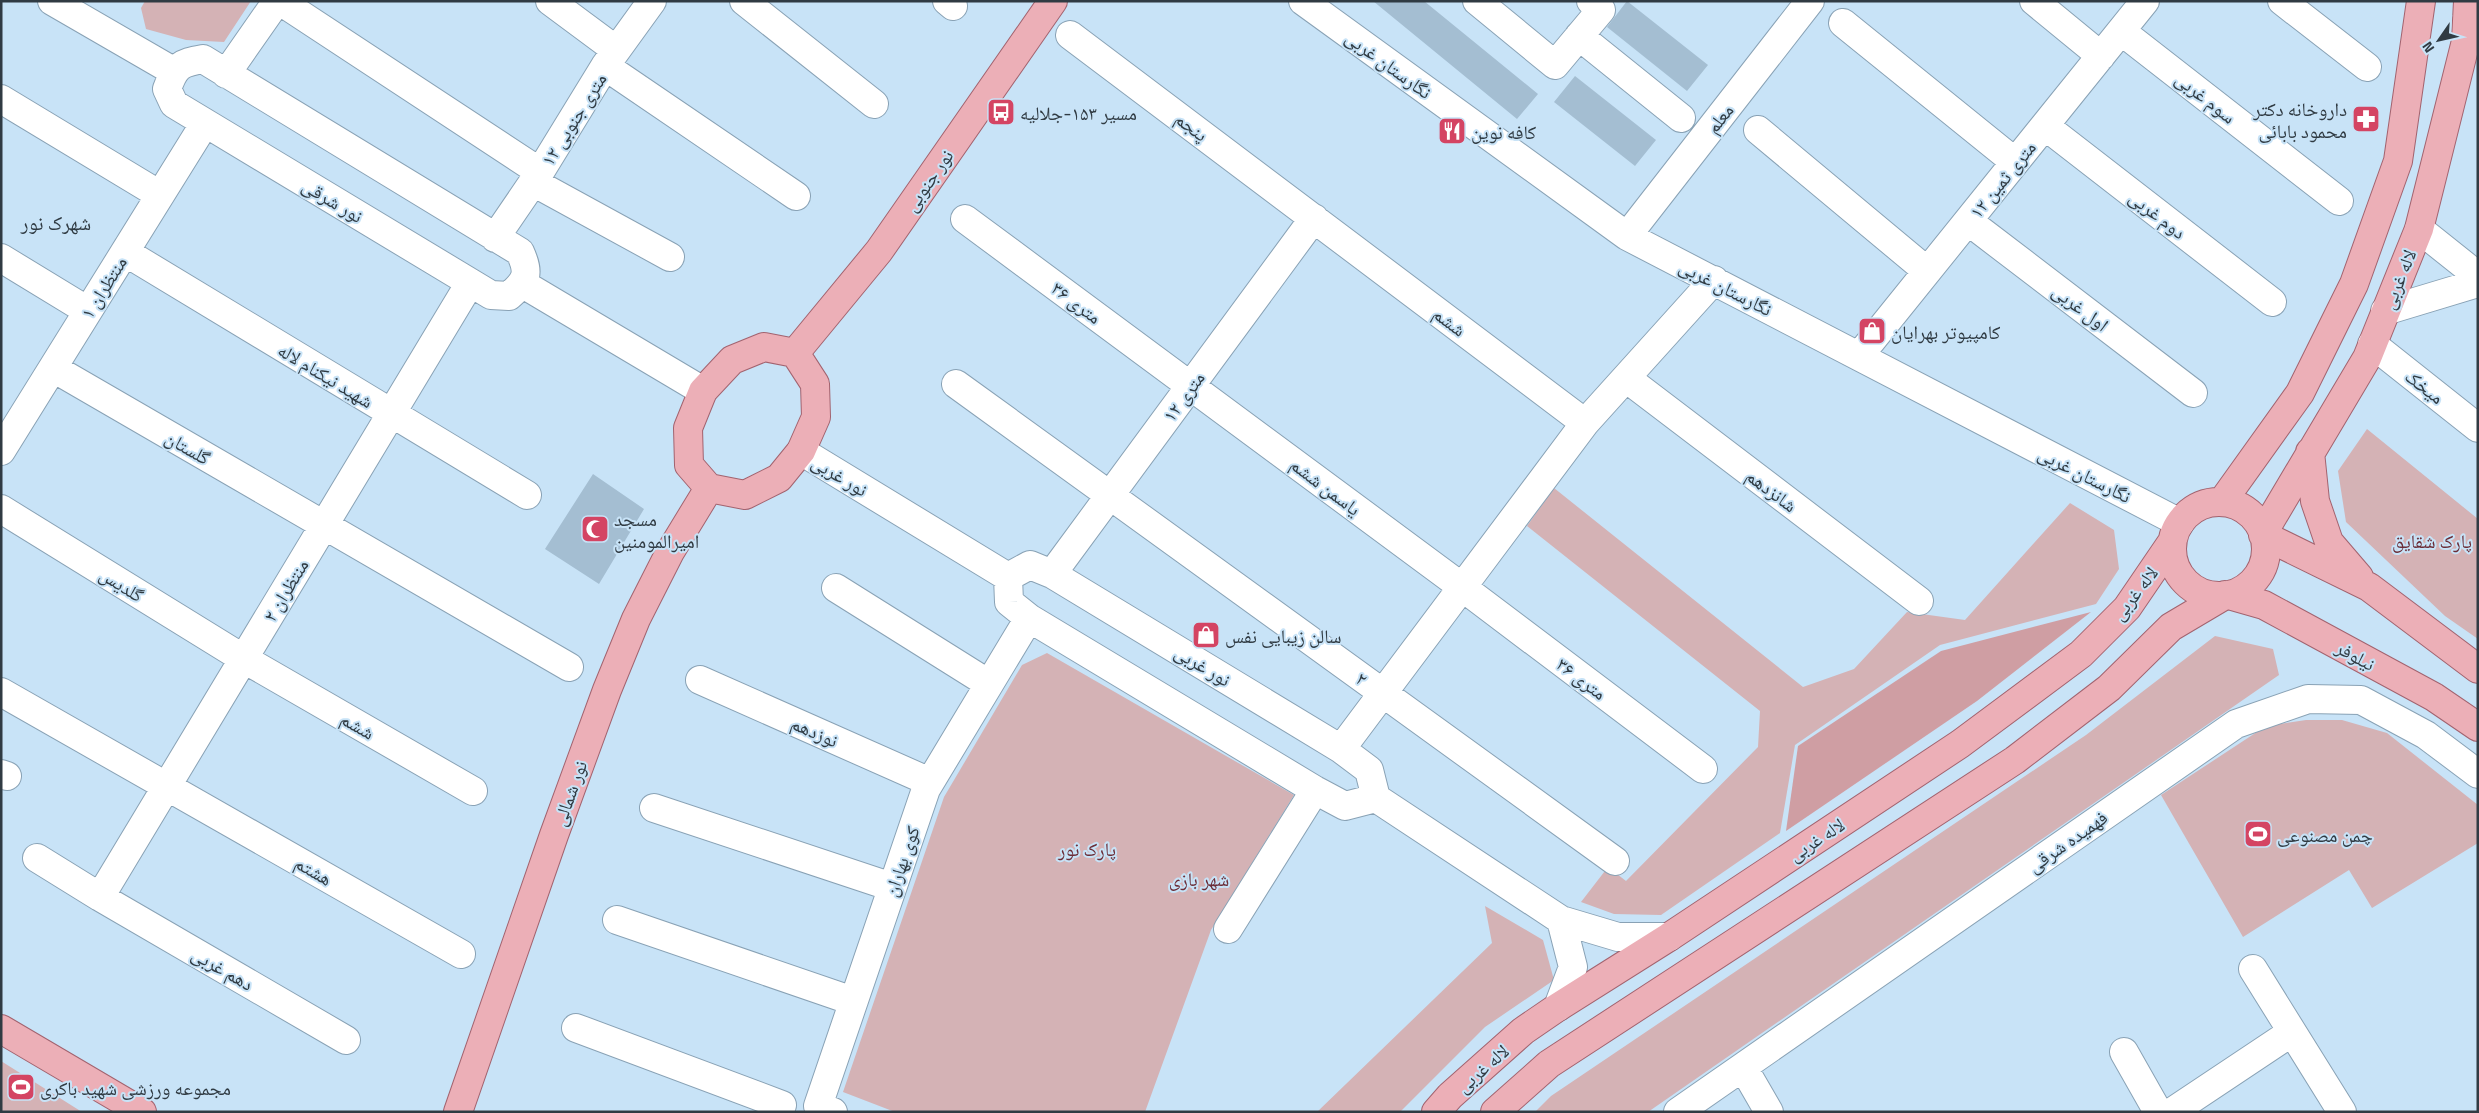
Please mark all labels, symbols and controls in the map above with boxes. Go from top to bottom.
north arrow [2414,15,2464,65]
street label: نگارستان غربی [1340,23,1438,105]
text: N [2416,38,2439,57]
street label: سوم غربی [2169,64,2243,130]
street label: ۱۲ متری جنوبی [533,67,613,171]
place label: داروخانه دکتر محمود بابائی [2252,94,2347,145]
bus stop icon: مسیر ۱۵۳-جلالیه [986,97,1016,127]
street label: معلم [1698,97,1740,139]
place label: مسیر ۱۵۳-جلالیه [1020,98,1137,127]
street label: پنجم [1169,104,1215,148]
pharmacy icon: داروخانه دکتر محمود بابائی [2351,104,2381,134]
restaurant icon: کافه نوین [1437,116,1467,146]
place label: کافه نوین [1471,117,1536,146]
street label: ۱۲ متری ثمین [1962,134,2042,224]
street label: نور جنوبی [896,143,960,217]
street label: نور شرقی [297,170,369,230]
street label: دوم غربی [2123,182,2193,246]
district label: شهرک نور [20,207,91,238]
street label: لاله غربی [2373,245,2423,313]
street label: منتظران ۱ [72,250,134,324]
street label: نگارستان غربی [1674,251,1778,323]
street label: ۳۶ متری [1046,274,1108,330]
street label: اول غربی [2047,276,2115,338]
street label: ششم [1427,299,1473,343]
shop icon: کامپیوتر بهرایان [1857,316,1887,346]
place label: کامپیوتر بهرایان [1891,317,2001,346]
street label: شهید نیکنام لاله [273,335,379,415]
street label: میخک [2399,361,2451,411]
street label: ۱۲ متری [1155,365,1211,427]
street label: گلستان [160,422,216,472]
street label: نگارستان غربی [2033,438,2137,510]
street label: نور غربی [806,447,874,503]
street label: یاسمن ششم [1284,450,1368,522]
street label: شانزدهم [1740,461,1804,519]
place label: مسجد امیرالمومنین [614,504,699,555]
mosque icon: مسجد امیرالمومنین [580,514,610,544]
park label: پارک شقایق [2392,526,2472,555]
street label: منتظران ۲ [255,553,315,627]
street label: گلدیس [94,559,150,609]
street label: لاله غربی [2103,560,2165,626]
shop icon: سالن زیبایی نفس [1191,620,1221,650]
place label: سالن زیبایی نفس [1225,621,1342,650]
street label: نیلوفر [2330,632,2381,678]
street label: نور غربی [1169,637,1237,693]
street label: ۳۶ متری [1551,650,1613,706]
street label: ۲ [1350,664,1374,692]
street label: ششم [336,704,380,746]
street label: نوزدهم [787,708,843,754]
street label: نور شمالی [544,756,594,830]
street label: فهمیده شرقی [2021,803,2113,879]
street label: لاله غربی [1782,810,1850,868]
sports icon: چمن مصنوعی [2243,819,2273,849]
place label: چمن مصنوعی [2277,820,2373,849]
street label: کوی بهاران [875,822,927,900]
park label: پارک نور [1057,834,1116,863]
street label: هشتم [290,848,338,892]
park label: شهر بازی [1169,864,1229,893]
street label: دهم غربی [187,939,259,997]
street label: لاله غربی [1449,1037,1515,1099]
sports icon: مجموعه ورزشی شهید باکری [6,1072,36,1102]
place label: مجموعه ورزشی شهید باکری [40,1073,231,1102]

